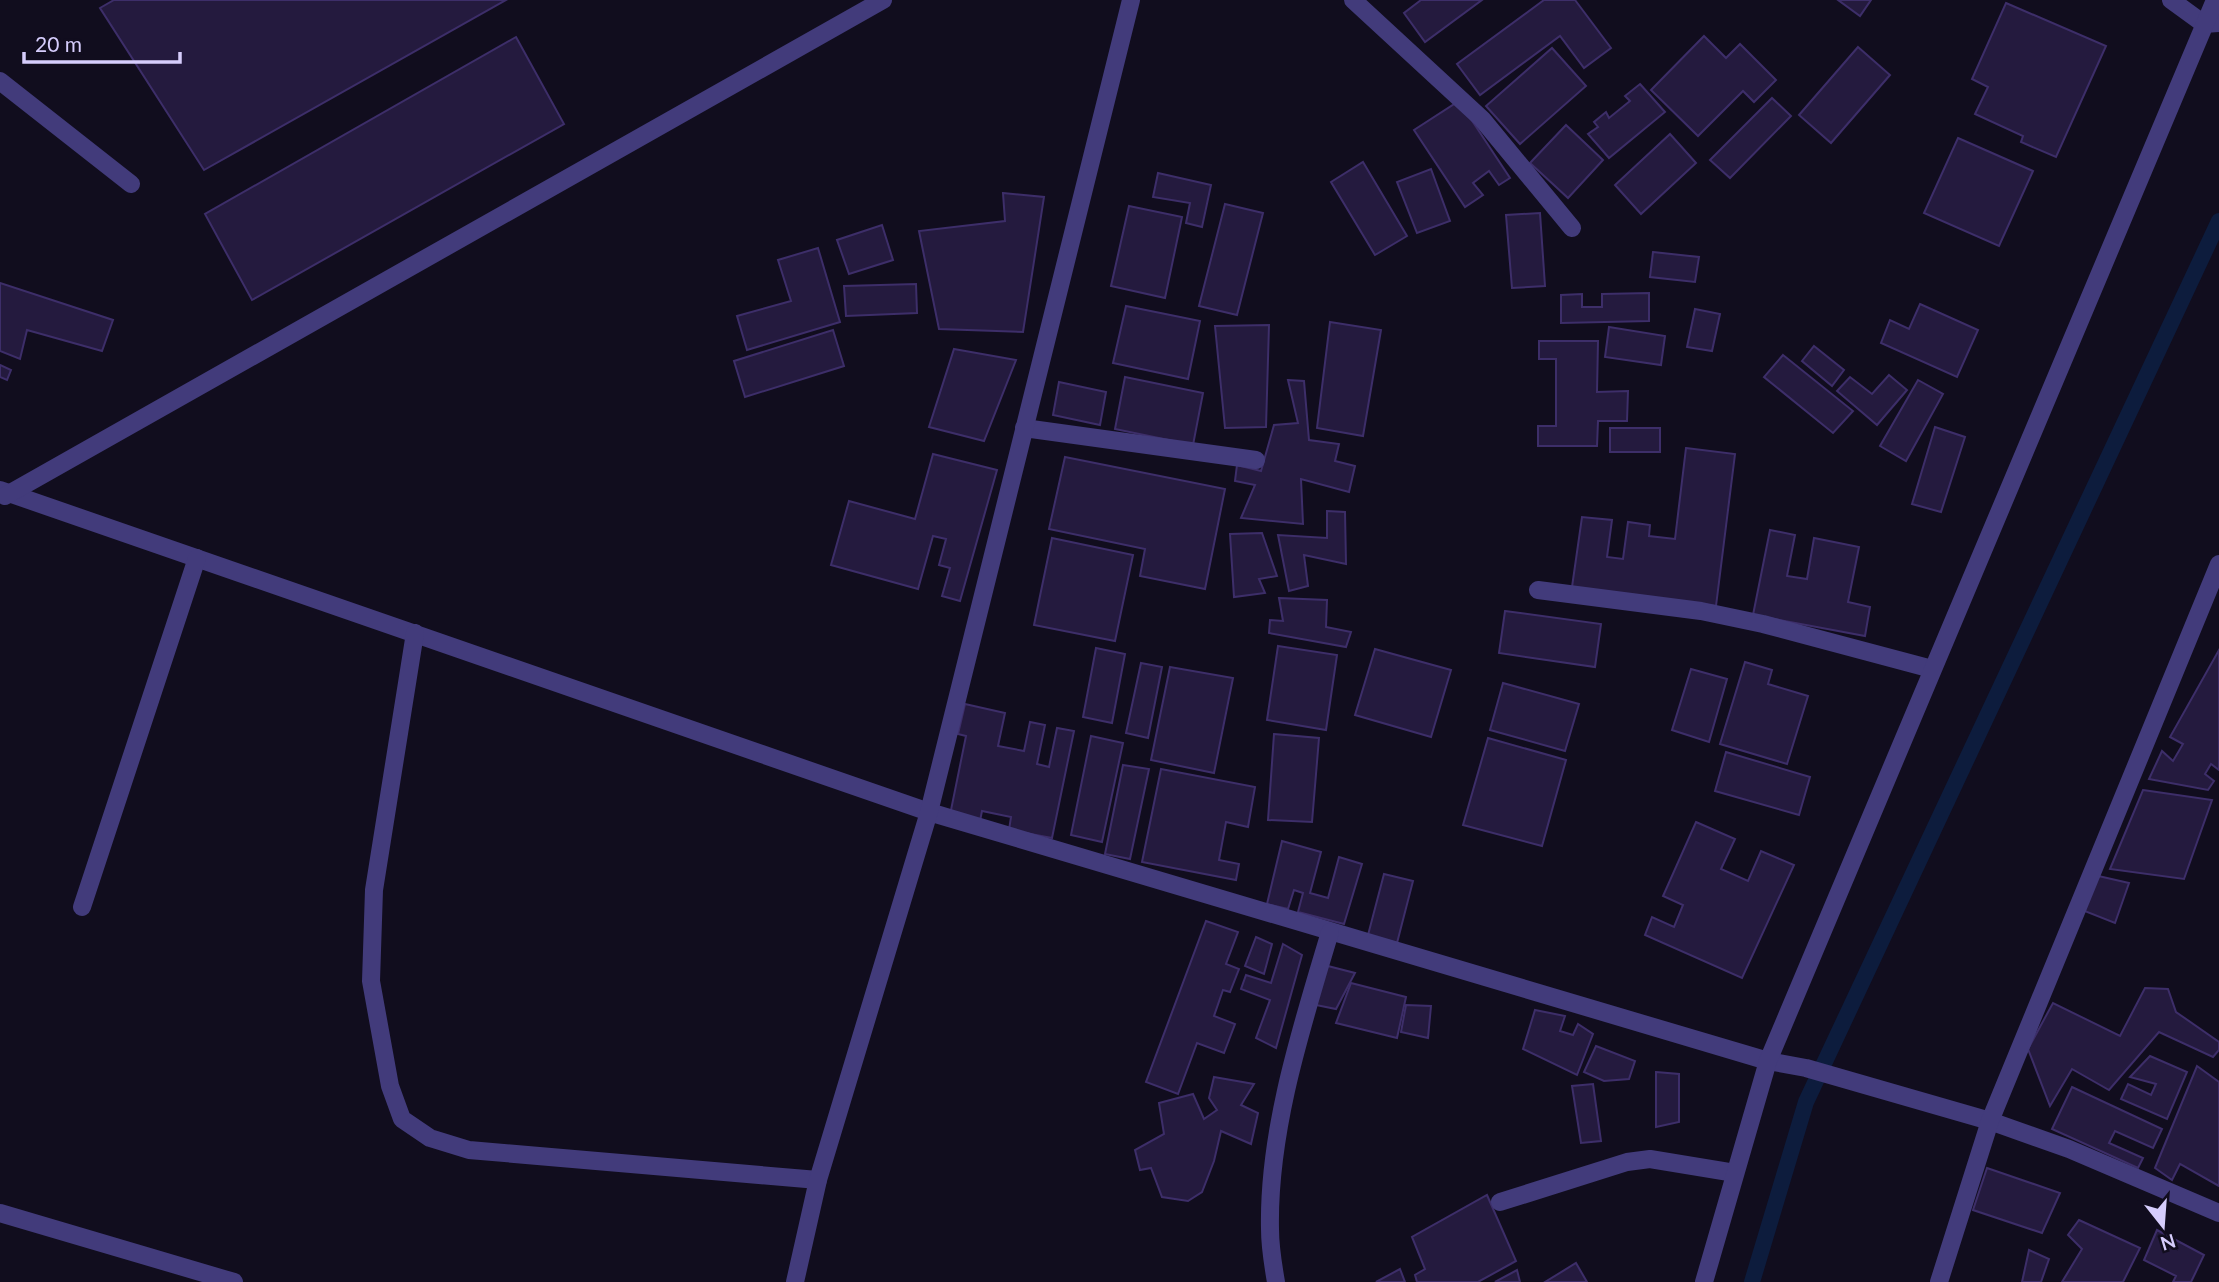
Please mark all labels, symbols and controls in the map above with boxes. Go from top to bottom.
scale bar [24,21,180,65]
text: 20 m [35,31,82,56]
north arrow [2128,1191,2198,1261]
text: N [2158,1230,2178,1256]

